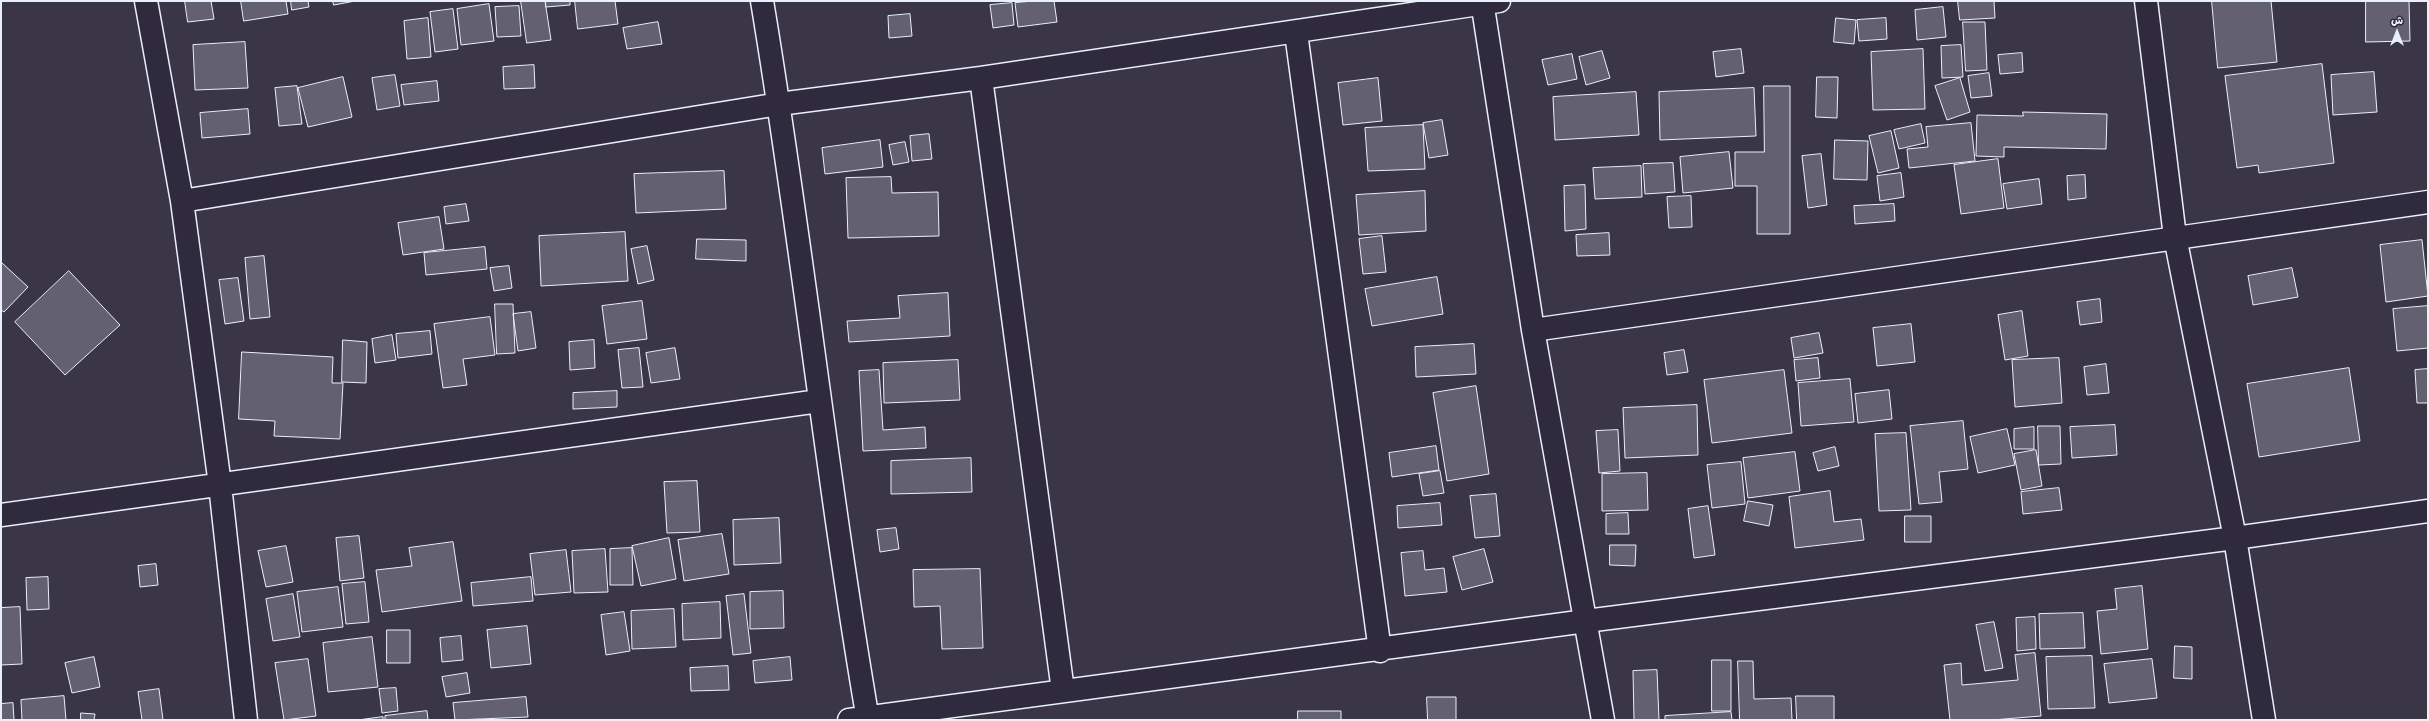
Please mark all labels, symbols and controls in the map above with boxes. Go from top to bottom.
north arrow [2377,12,2417,52]
text: ش [2391,13,2403,27]

